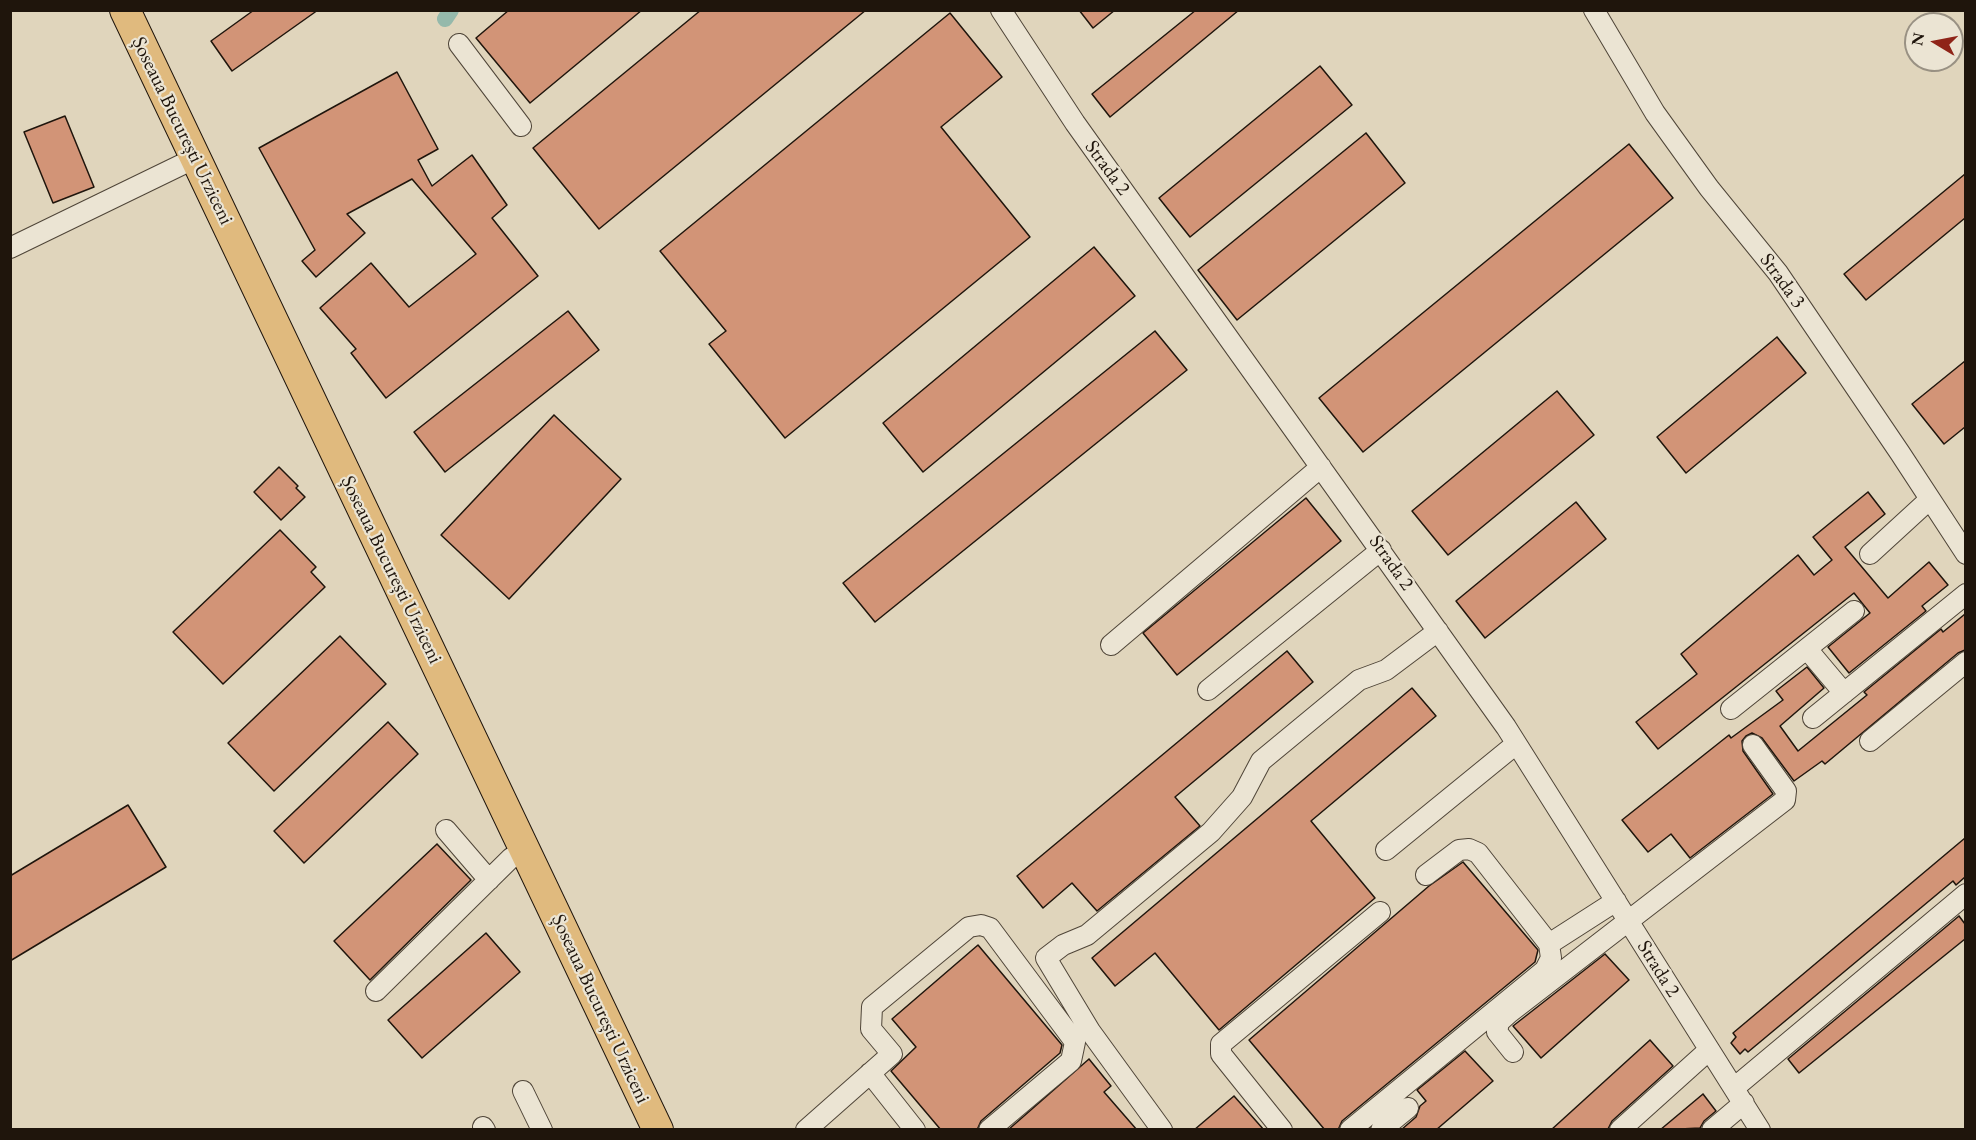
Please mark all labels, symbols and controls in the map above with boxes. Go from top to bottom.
north arrow [1904,12,1964,72]
text: N [1906,31,1929,47]
street label: Șoseaua București Urziceni [126,33,238,229]
street label: Strada 2 [1079,136,1135,200]
street label: Strada 3 [1754,249,1810,313]
street label: Șoseaua București Urziceni [335,472,447,668]
street label: Strada 2 [1363,531,1419,595]
street label: Șoseaua București Urziceni [546,911,654,1107]
street label: Strada 2 [1631,936,1685,1002]

